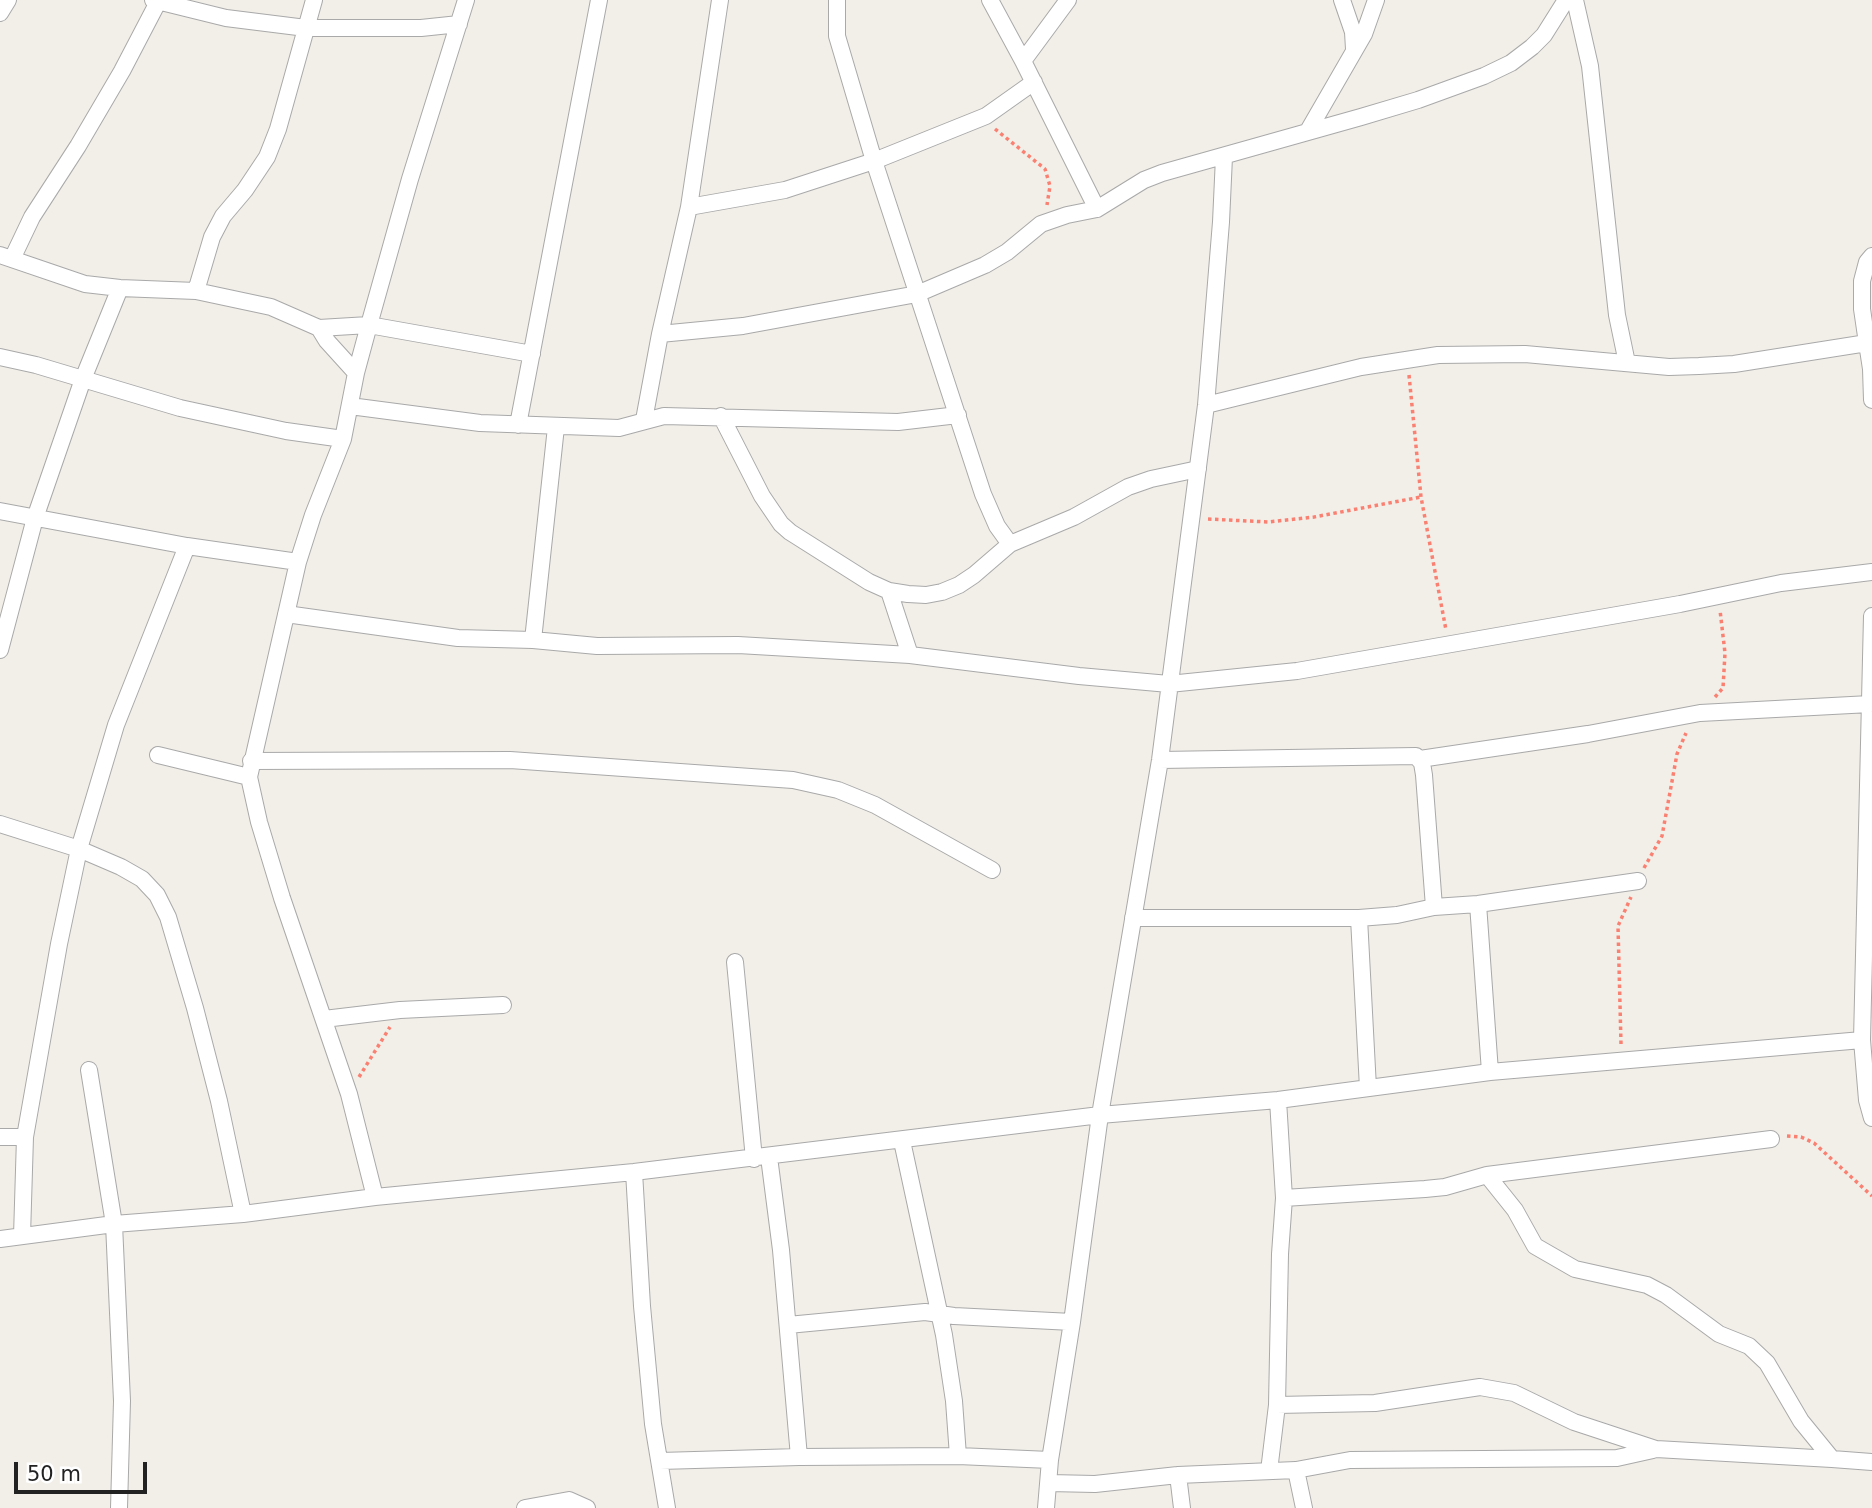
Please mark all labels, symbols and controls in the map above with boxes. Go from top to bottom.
scale bar [18,1448,150,1492]
text: 50 m [27,1462,81,1486]

